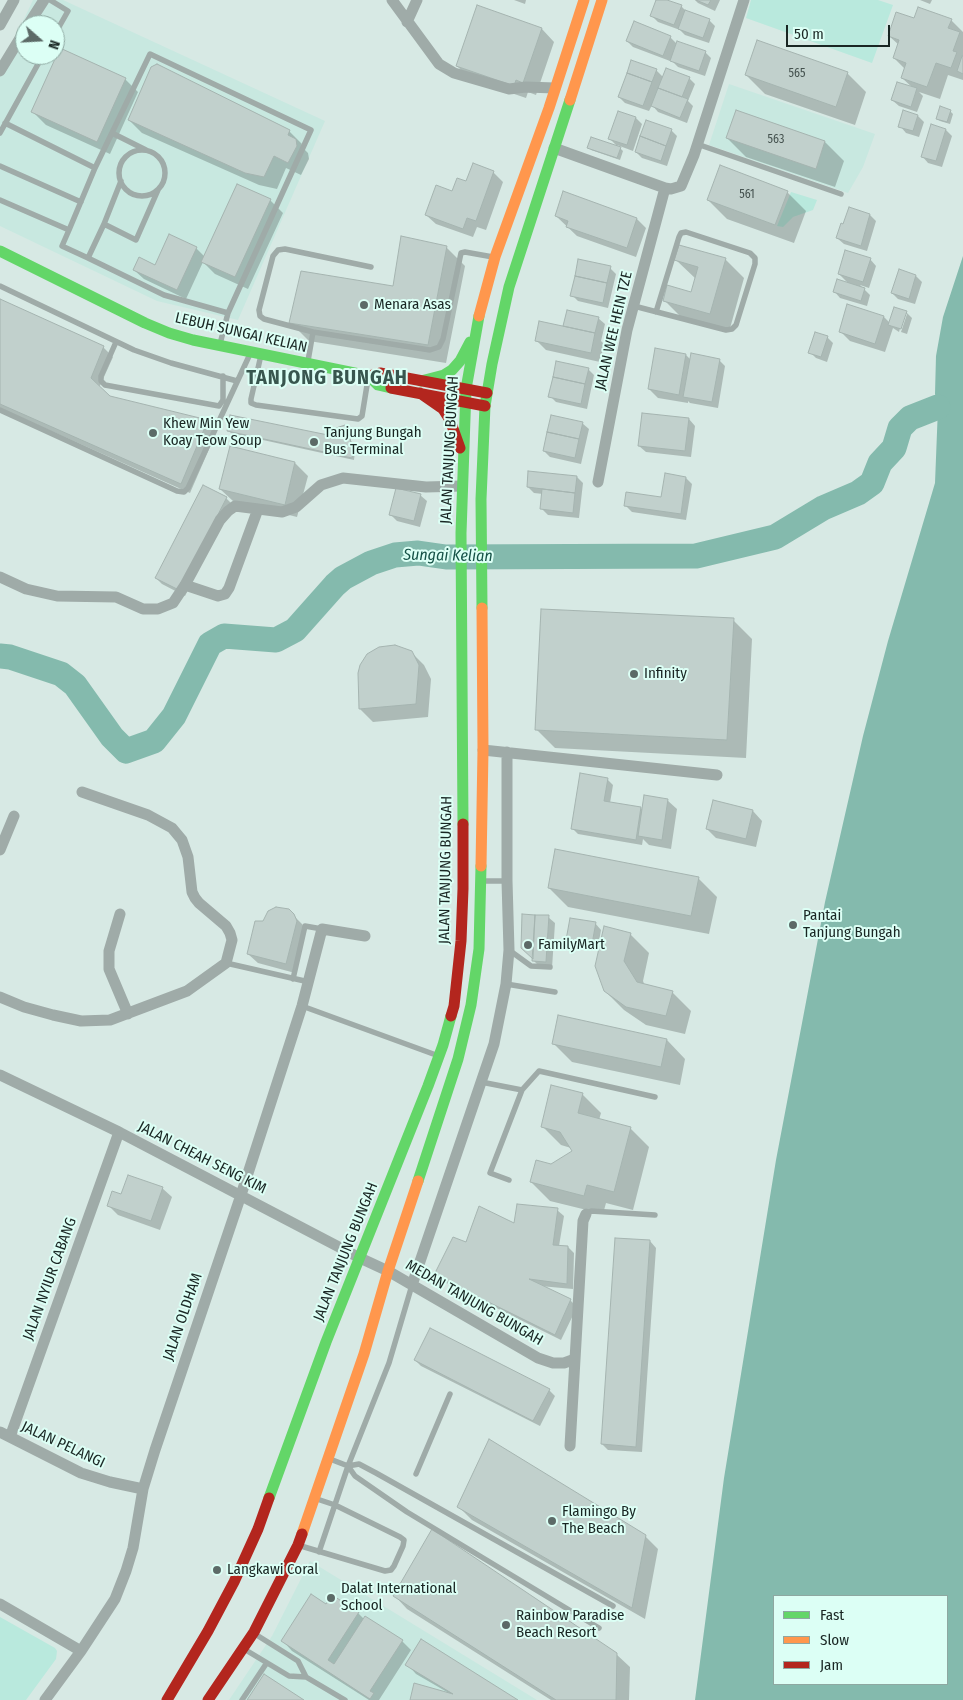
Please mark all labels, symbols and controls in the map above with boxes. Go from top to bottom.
north arrow [15,15,65,65]
scale bar [788,15,892,47]
text: 50 m [794,25,824,43]
text: N [44,38,63,51]
house number: 565 [789,67,805,81]
house number: 563 [768,133,784,147]
house number: 561 [739,188,755,202]
street label: JALAN WEE HEIN TZE [592,270,636,392]
place label: Menara Asas [374,296,451,314]
marker: Menara Asas [358,299,370,311]
street label: LEBUH SUNGAI KELIAN [173,309,309,357]
district label: TANJONG BUNGAH [244,366,410,390]
street label: JALAN TANJUNG BUNGAH [437,376,463,524]
place label: Khew Min Yew Koay Teow Soup [163,415,262,450]
place label: Tanjung Bungah Bus Terminal [324,424,422,459]
marker: Khew Min Yew Koay Teow Soup [147,427,159,439]
marker: Tanjung Bungah Bus Terminal [308,436,320,448]
water label: Sungai Kelian [403,546,493,566]
place label: Infinity [644,665,687,683]
marker: Infinity [628,668,640,680]
street label: JALAN TANJUNG BUNGAH [436,796,456,944]
place label: Pantai Tanjung Bungah [803,907,901,942]
marker: Pantai Tanjung Bungah [787,919,799,931]
place label: FamilyMart [538,936,605,954]
marker: FamilyMart [522,939,534,951]
street label: JALAN CHEAH SENG KIM [135,1118,269,1198]
street label: JALAN TANJUNG BUNGAH [310,1180,382,1324]
street label: JALAN NYIUR CABANG [19,1215,81,1343]
street label: MEDAN TANJUNG BUNGAH [402,1256,546,1350]
street label: JALAN OLDHAM [160,1271,206,1363]
street label: JALAN PELANGI [18,1418,108,1472]
place label: Flamingo By The Beach [562,1503,636,1538]
marker: Flamingo By The Beach [546,1515,558,1527]
place label: Langkawi Coral [227,1561,318,1579]
marker: Langkawi Coral [211,1564,223,1576]
place label: Dalat International School [341,1580,456,1615]
marker: Dalat International School [325,1592,337,1604]
legend [773,1595,948,1685]
text: Fast [820,1606,844,1624]
place label: Rainbow Paradise Beach Resort [516,1607,624,1642]
marker: Rainbow Paradise Beach Resort [500,1619,512,1631]
text: Slow [820,1631,849,1649]
text: Jam [820,1656,843,1674]

